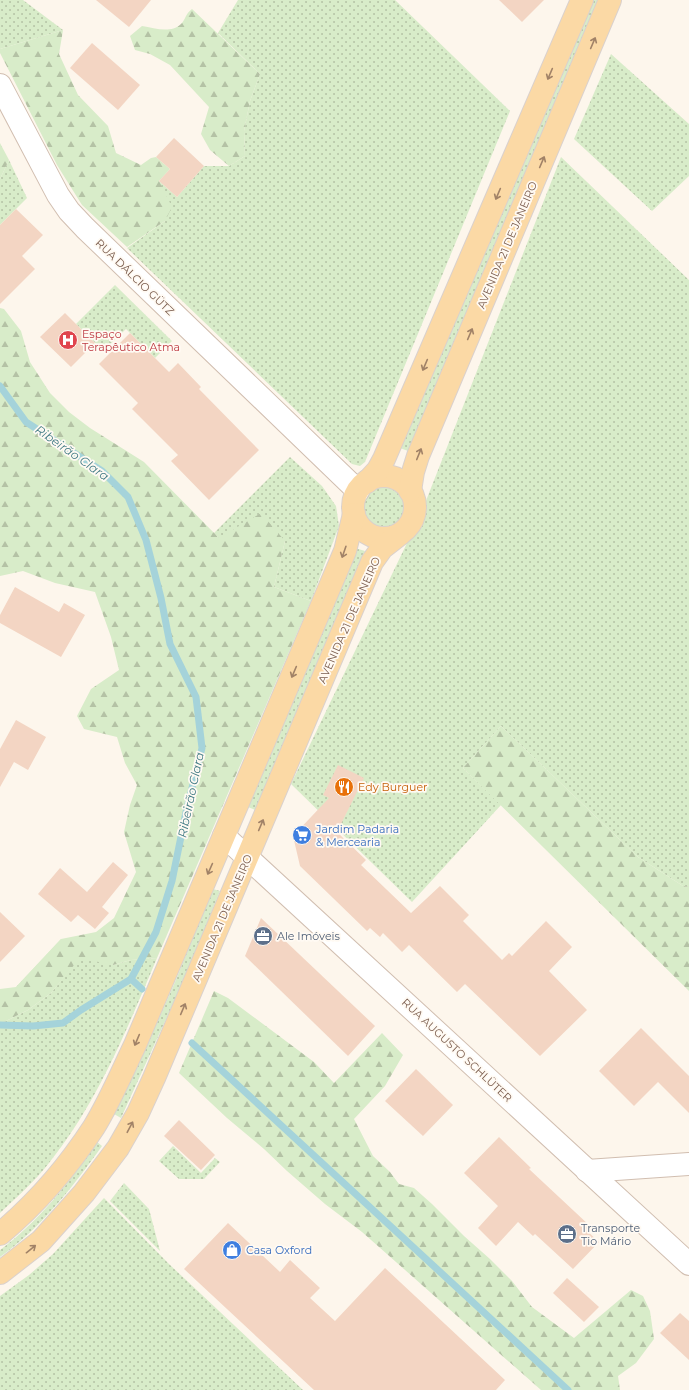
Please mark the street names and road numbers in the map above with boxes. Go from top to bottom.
street label: AVENIDA 21 DE JANEIRO [474,179,540,311]
street label: RUA DÁLCIO GÜTZ [93,236,177,318]
street label: AVENIDA 21 DE JANEIRO [315,555,383,685]
street label: AVENIDA 21 DE JANEIRO [189,852,255,984]
street label: RUA AUGUSTO SCHLÜTER [399,995,515,1105]

